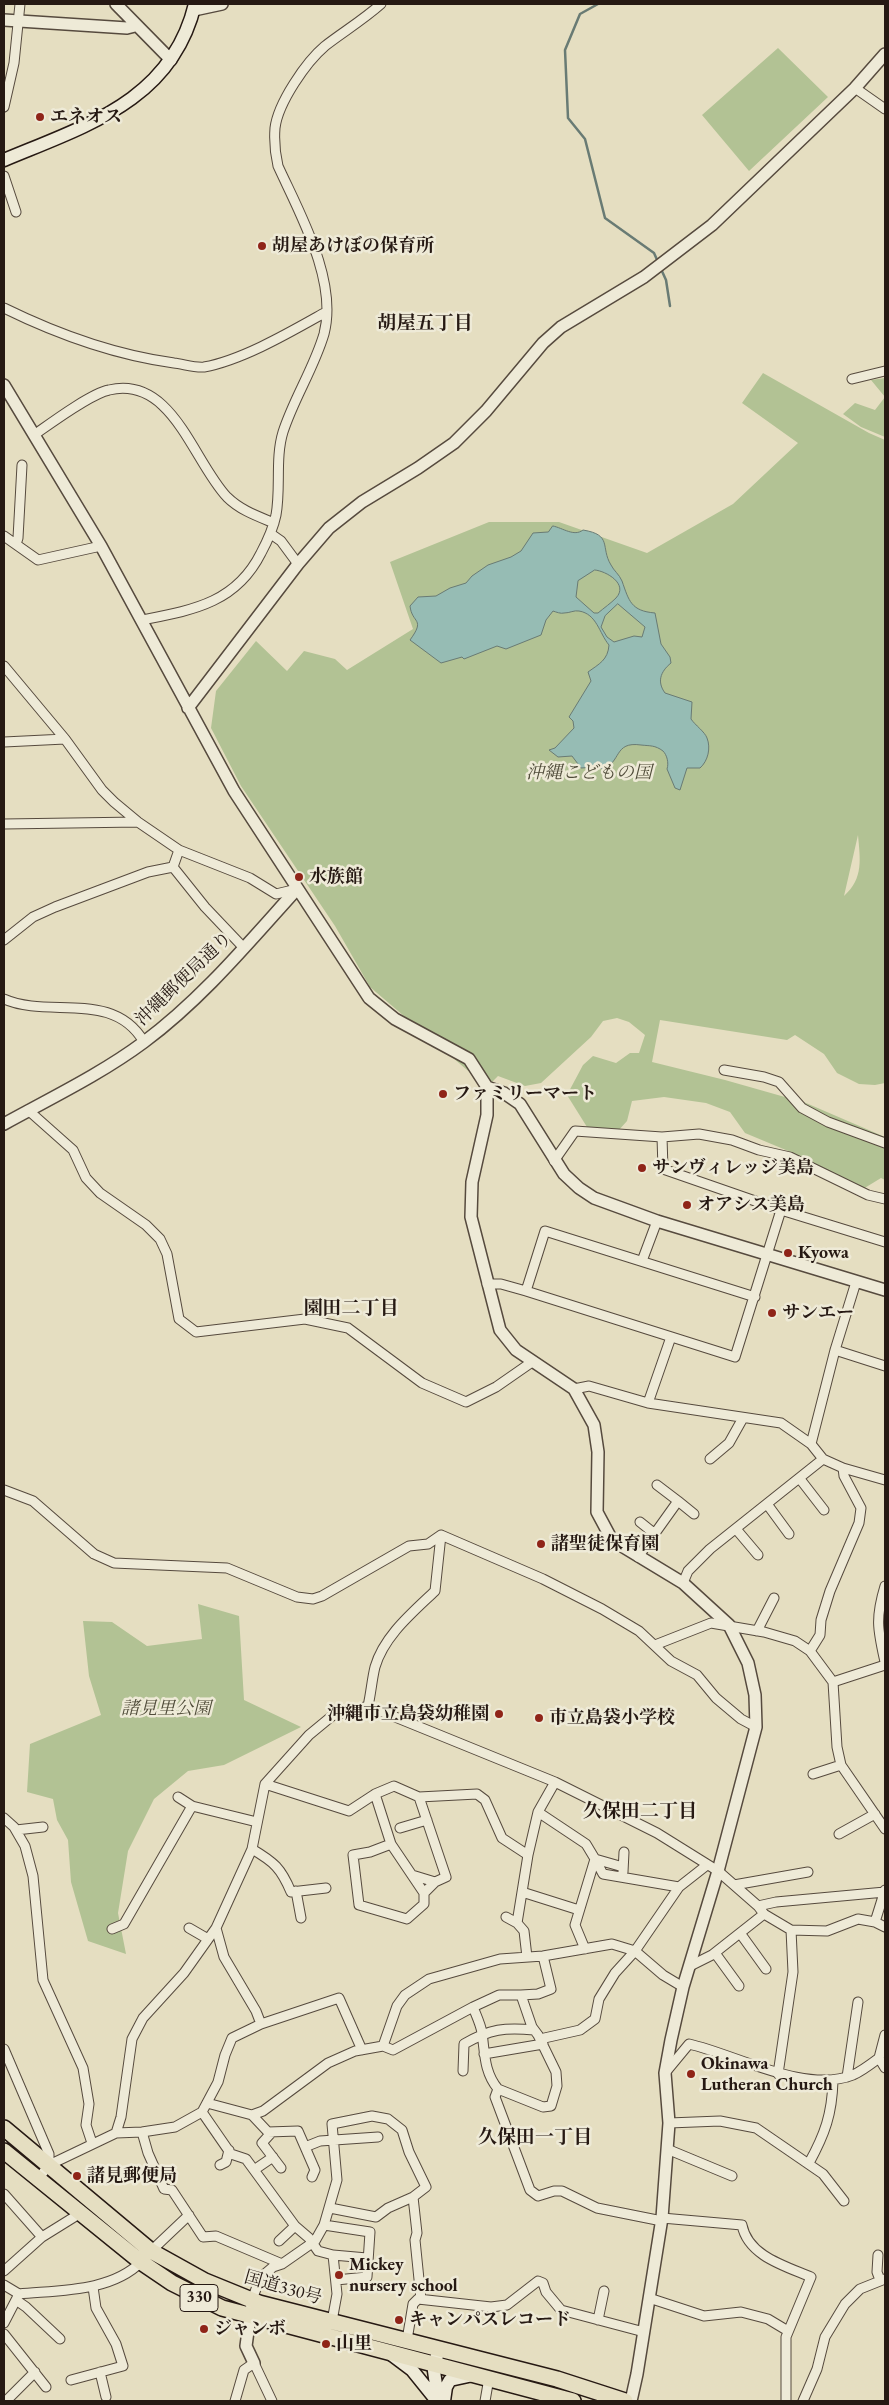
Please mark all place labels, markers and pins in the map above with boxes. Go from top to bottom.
place label: エネオス [50,106,122,128]
marker: エネオス [34,111,46,123]
place label: 胡屋あけぼの保育所 [272,235,434,257]
marker: 胡屋あけぼの保育所 [256,240,268,252]
place label: 水族館 [309,866,363,888]
marker: 水族館 [293,871,305,883]
place label: ファミリーマート [453,1083,597,1105]
marker: ファミリーマート [437,1088,449,1100]
place label: サンヴィレッジ美島 [652,1157,814,1179]
marker: サンヴィレッジ美島 [636,1162,648,1174]
place label: オアシス美島 [697,1194,805,1216]
marker: オアシス美島 [681,1199,693,1211]
place label: Kyowa [798,1242,849,1264]
marker: Kyowa [782,1247,794,1259]
place label: サンエー [782,1302,854,1324]
marker: サンエー [766,1307,778,1319]
place label: 諸聖徒保育園 [551,1533,659,1555]
marker: 諸聖徒保育園 [535,1538,547,1550]
place label: 沖縄市立島袋幼稚園 [327,1703,489,1725]
place label: 市立島袋小学校 [549,1707,675,1729]
marker: 沖縄市立島袋幼稚園 [493,1708,505,1720]
marker: 市立島袋小学校 [533,1712,545,1724]
place label: Okinawa Lutheran Church [701,2053,833,2096]
marker: Okinawa Lutheran Church [685,2068,697,2080]
place label: 諸見郵便局 [87,2165,177,2187]
marker: 諸見郵便局 [71,2170,83,2182]
place label: Mickey nursery school [349,2254,458,2296]
marker: Mickey nursery school [333,2269,345,2281]
place label: キャンパスレコード [409,2309,571,2331]
marker: キャンパスレコード [393,2314,405,2326]
place label: ジャンボ [214,2318,286,2340]
marker: ジャンボ [198,2323,210,2335]
place label: 山里 [336,2333,372,2355]
marker: 山里 [320,2338,332,2350]

